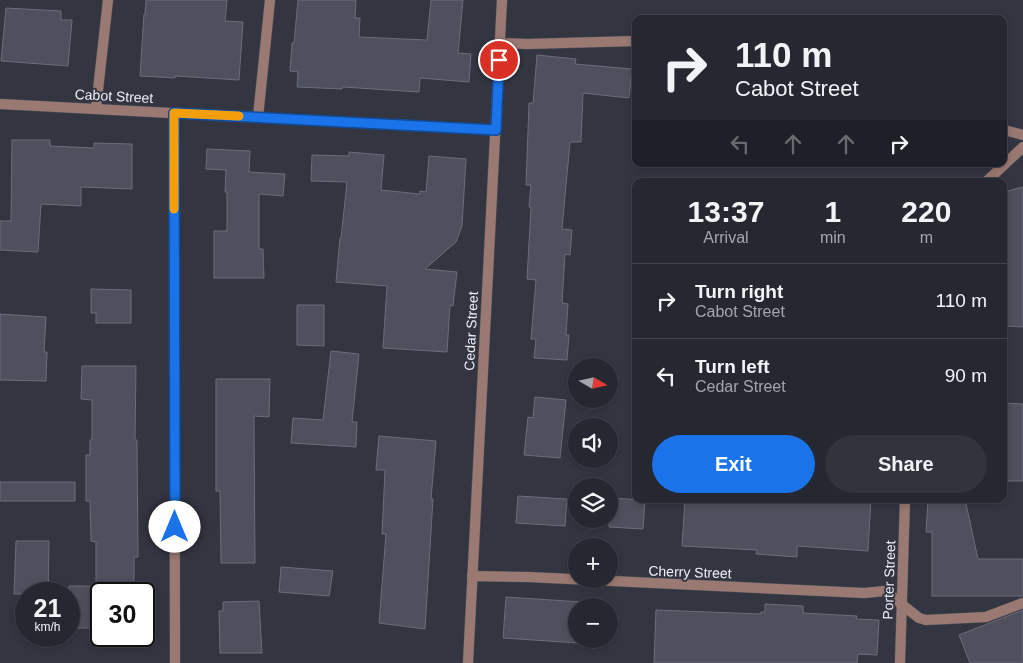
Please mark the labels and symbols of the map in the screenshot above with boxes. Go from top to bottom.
pin [478,39,520,81]
street label: Cabot Street [74,86,154,106]
street label: Cedar Street [461,291,481,371]
north arrow [568,358,618,408]
position arrow [148,500,200,552]
street label: Porter Street [880,540,898,620]
street label: Cherry Street [648,563,732,581]
speed limit sign: 30 [90,582,155,647]

